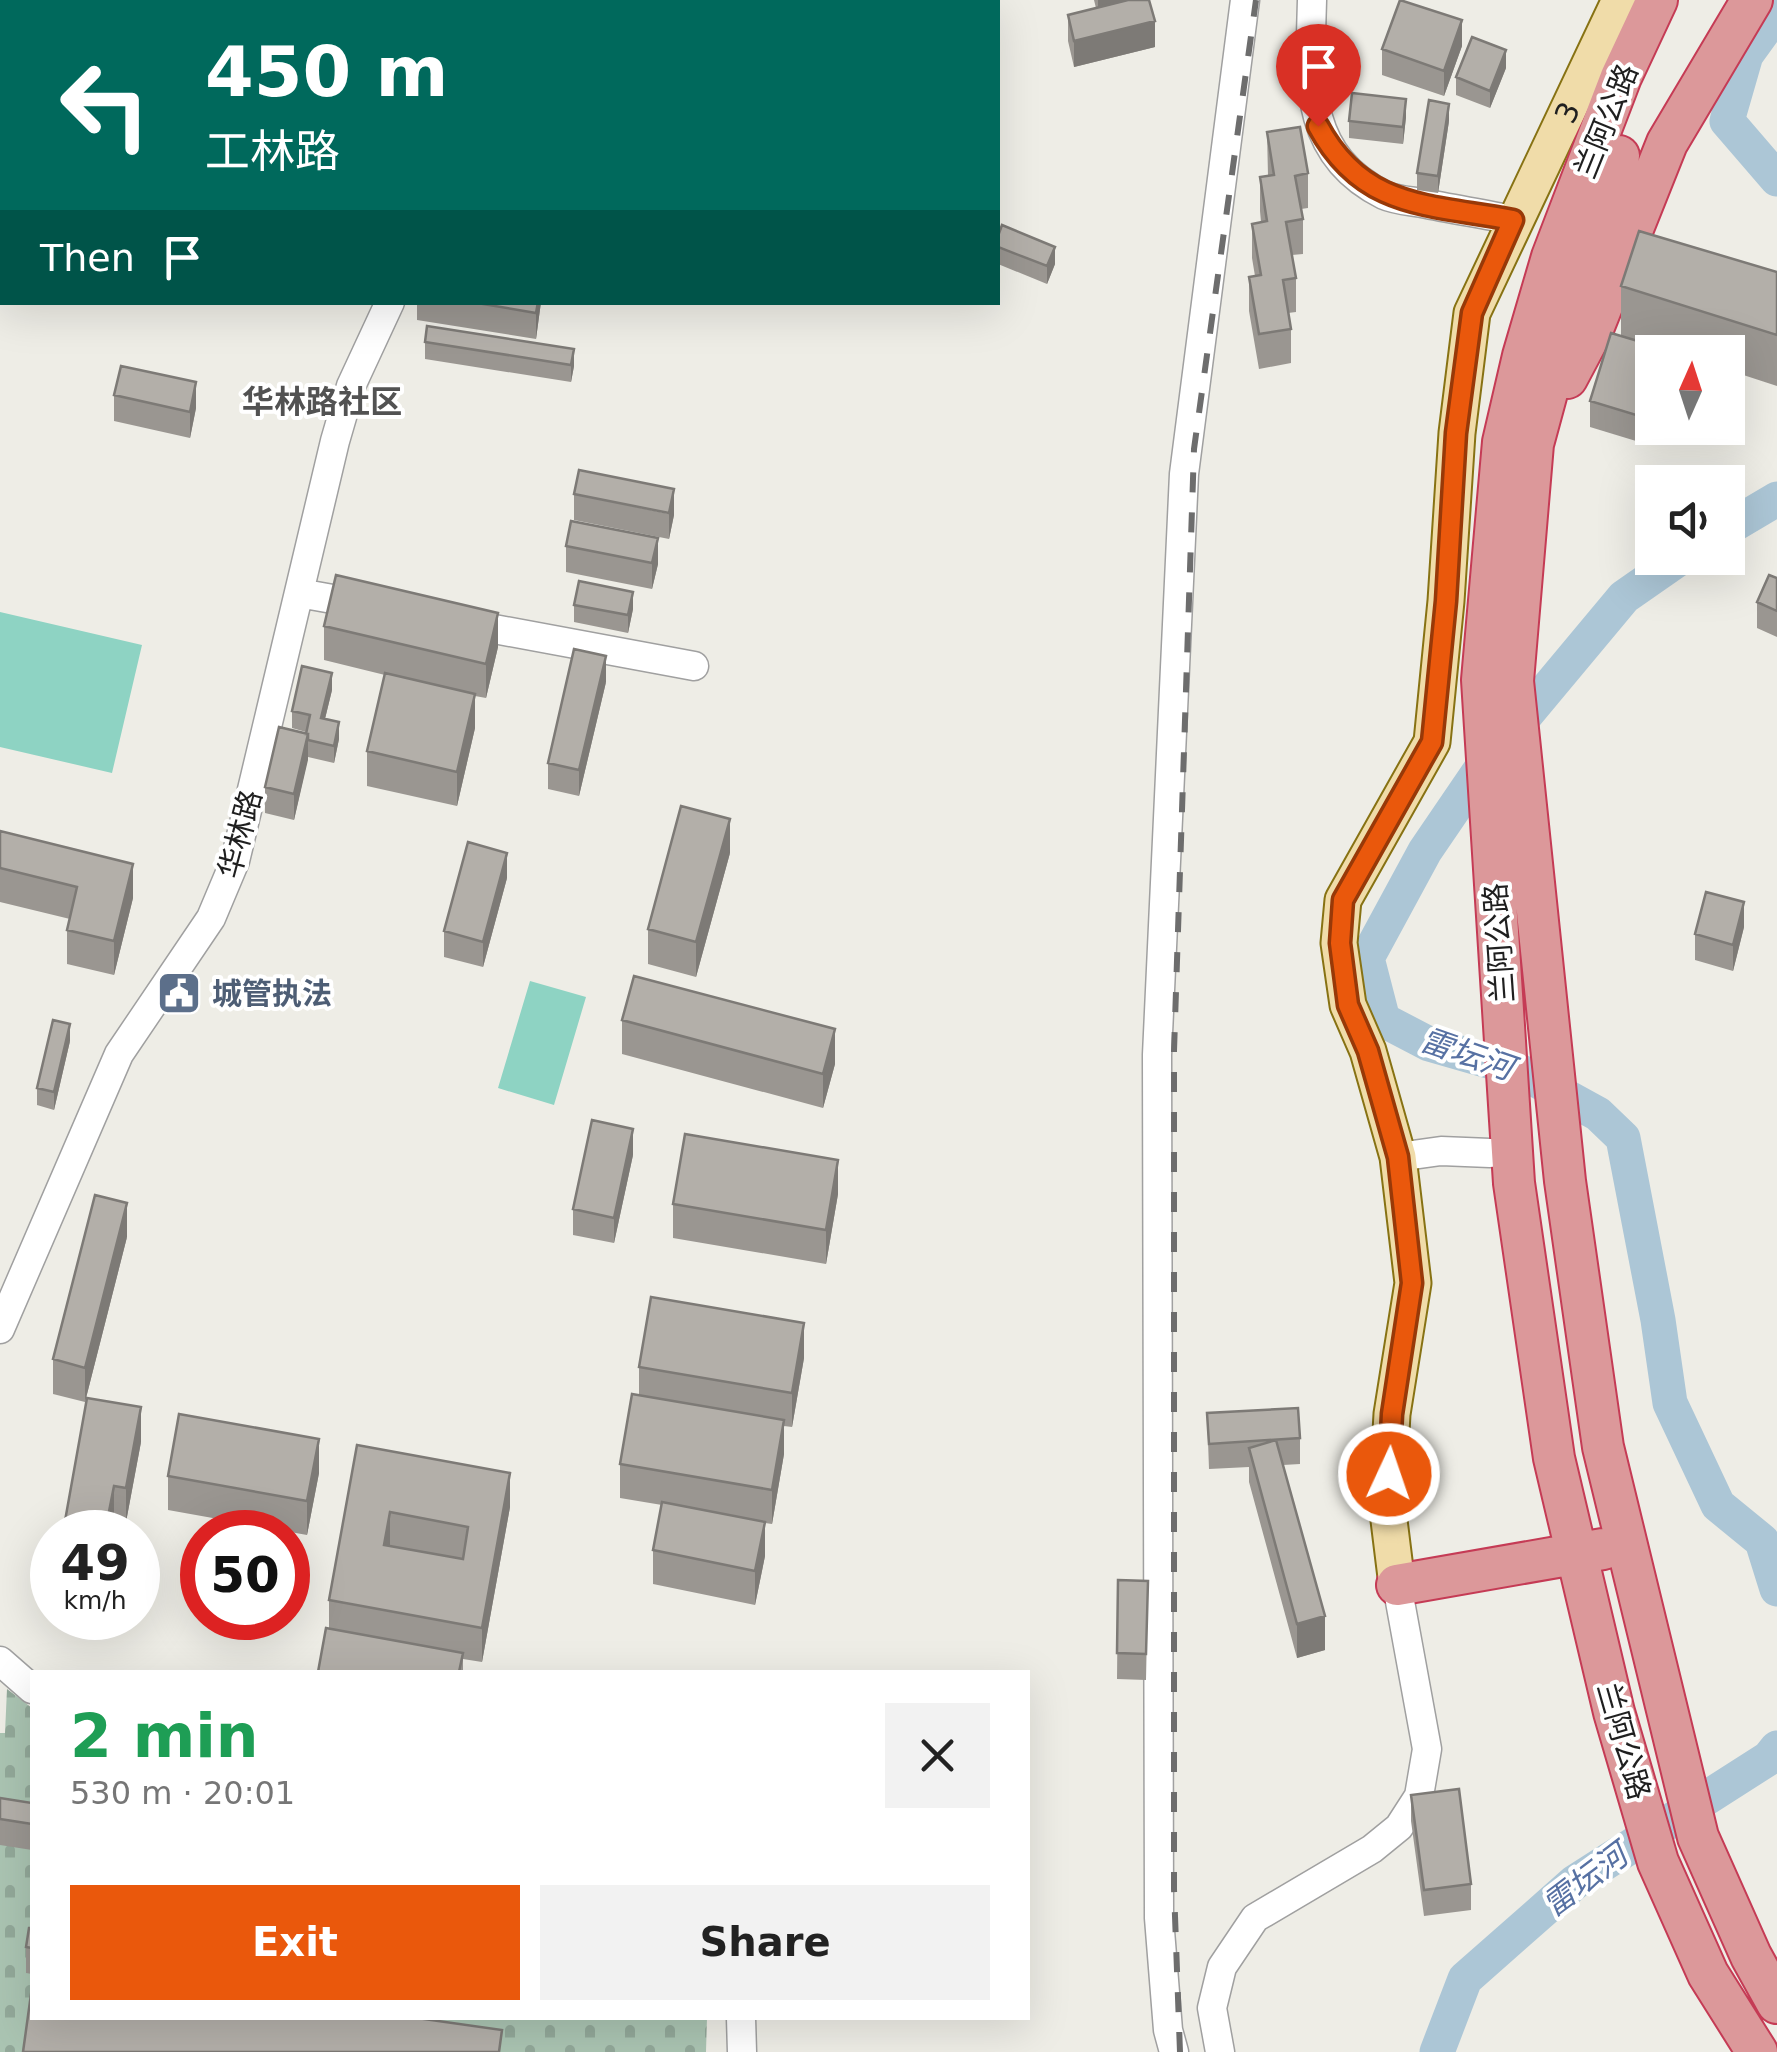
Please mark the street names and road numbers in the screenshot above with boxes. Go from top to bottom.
street label: 兰阿公路 [1567,59,1645,183]
street label: 3 [1547,96,1587,128]
street label: 华林路 [211,786,269,882]
street label: 兰阿公路 [1477,882,1521,1004]
street label: 兰阿公路 [1591,1679,1657,1803]

